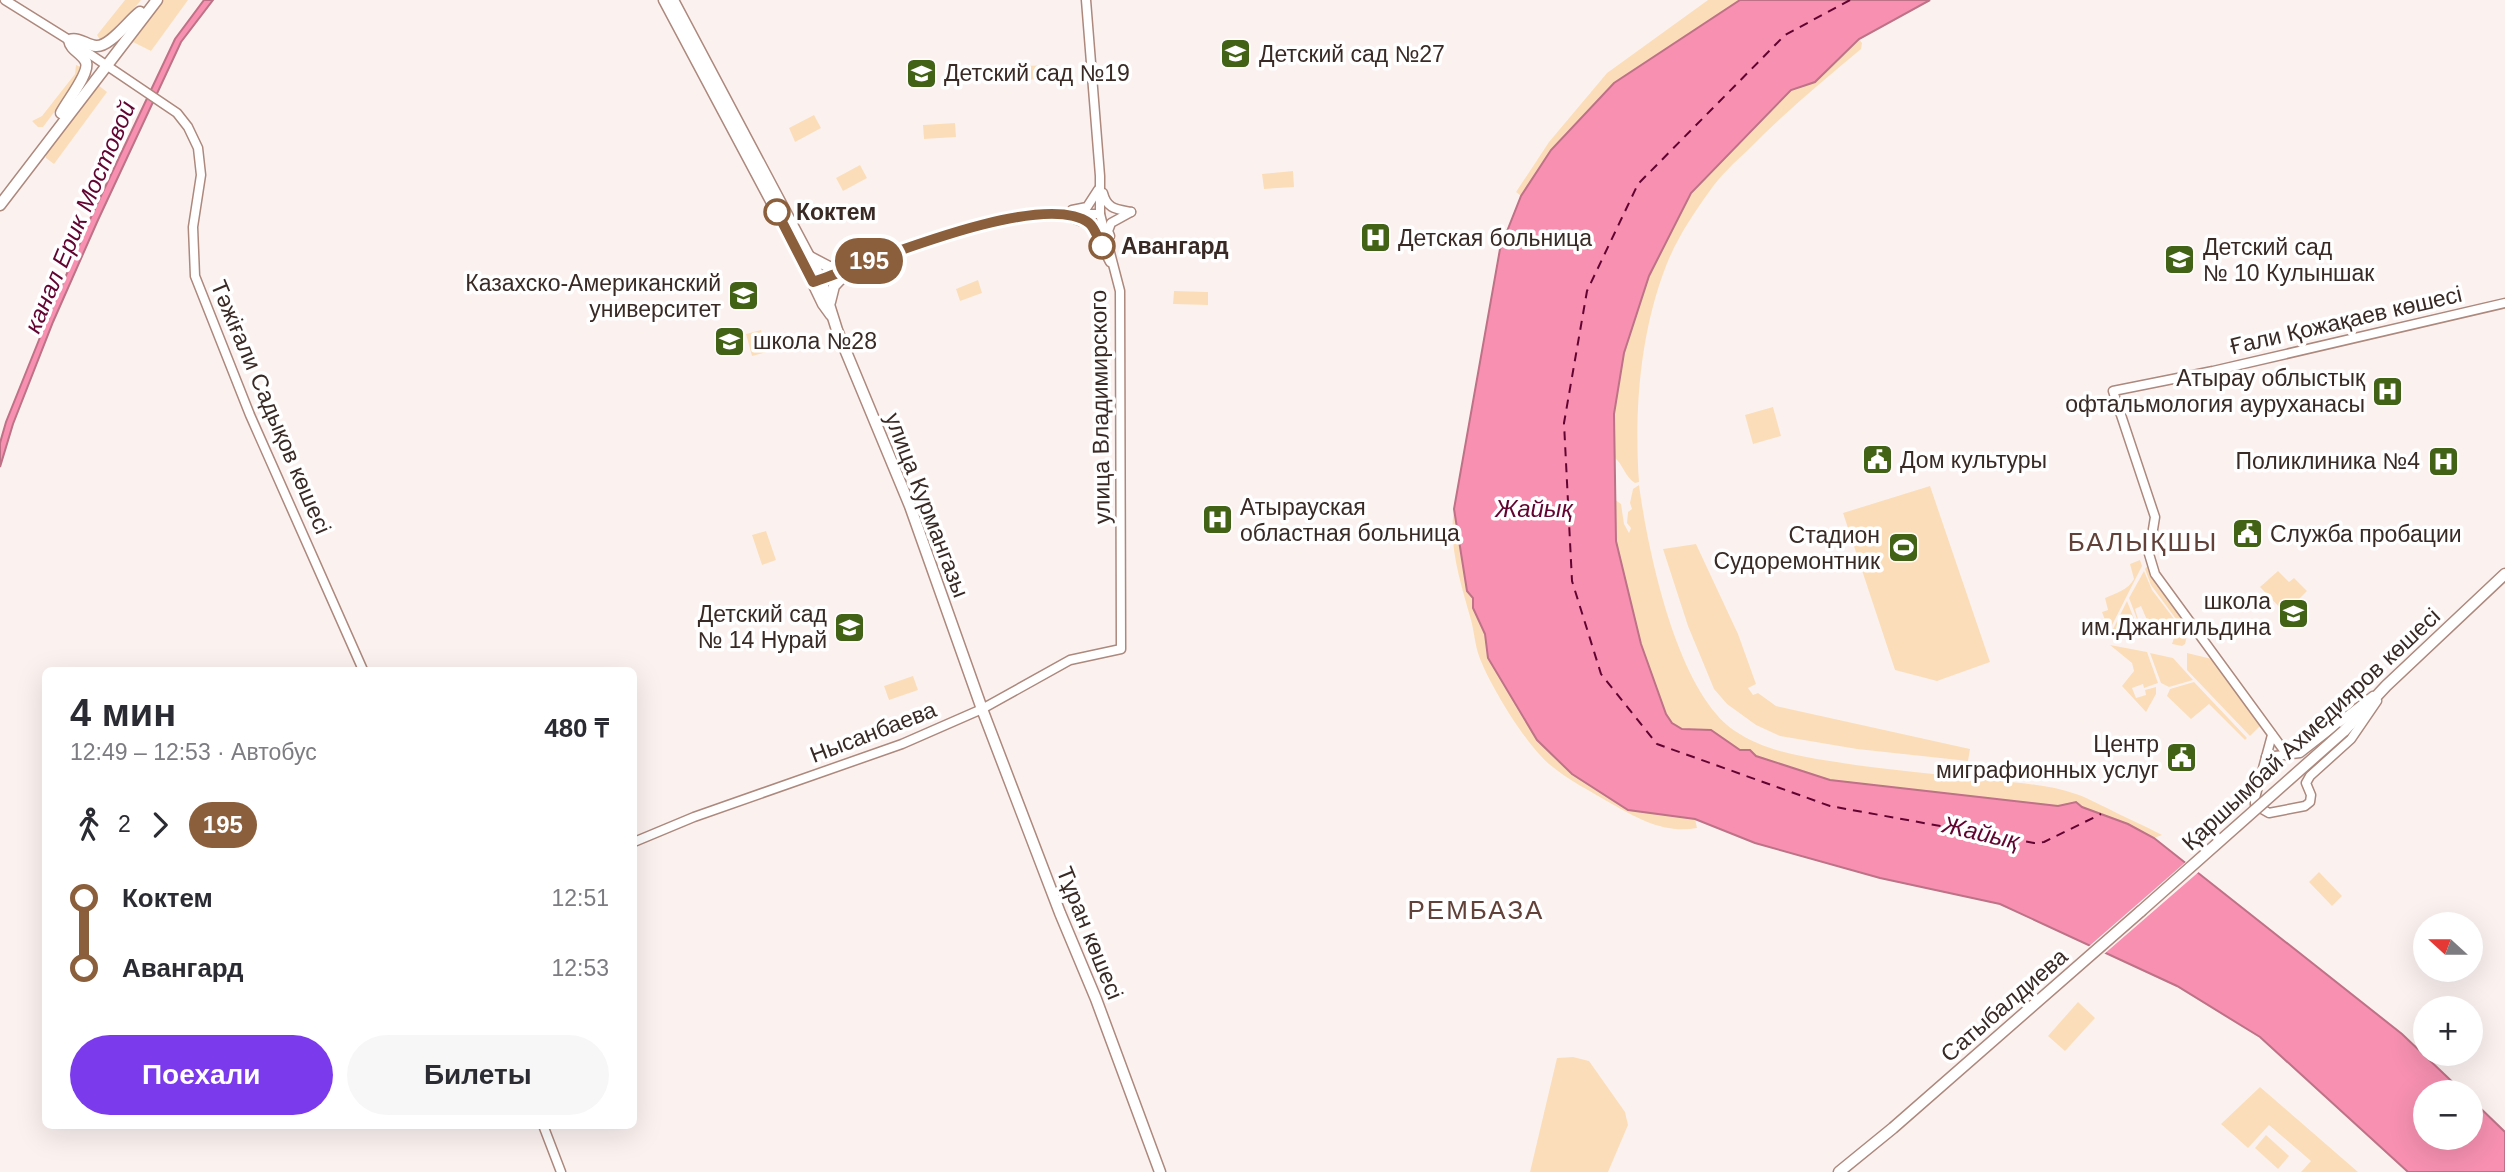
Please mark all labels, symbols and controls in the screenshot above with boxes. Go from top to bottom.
school or university icon: Детский сад №27 [1219,37,1253,71]
place label: Детский сад №27 [1259,41,1445,67]
school or university icon: Детский сад №19 [904,56,938,90]
place label: Детский сад №19 [944,60,1130,86]
water label: канал Ерик Мостовой [18,97,141,337]
marker: Коктем [764,199,790,225]
place label: Коктем [796,199,876,225]
hospital icon: Детская больница [1358,221,1392,255]
place label: Детская больница [1398,225,1592,251]
marker: Авангард [1089,233,1115,259]
place label: Авангард [1121,233,1229,259]
place label: Детский сад № 10 Кулыншак [2203,234,2375,286]
line badge: 195 [829,238,909,284]
school or university icon: Детский сад № 10 Кулыншак [2163,243,2197,277]
text: 195 [849,247,889,274]
place label: Казахско-Американский университет [465,270,721,322]
street label: Тәжіғали Садықов көшесі [206,276,336,538]
school or university icon: Казахско-Американский университет [727,279,761,313]
street label: Ғали Қожақаев көшесі [2227,281,2464,360]
street label: улица Владимирского [1085,290,1115,524]
school or university icon: школа №28 [713,324,747,358]
place label: школа №28 [753,328,877,354]
place label: Атырау облыстық офтальмология ауруханасы [2065,365,2366,417]
hospital icon: Атырау облыстық офтальмология ауруханасы [2371,374,2405,408]
street label: улица Курмангазы [880,409,974,601]
public building icon: Дом культуры [1860,443,1894,477]
hospital icon: Поликлиника №4 [2426,444,2460,478]
place label: Дом культуры [1900,447,2047,473]
place label: Поликлиника №4 [2236,448,2420,474]
place label: Атырауская областная больница [1240,494,1460,546]
water label: Жайық [1494,495,1575,522]
hospital icon: Атырауская областная больница [1200,503,1234,537]
public building icon: Служба пробации [2230,517,2264,551]
place label: Служба пробации [2270,521,2462,547]
place label: Стадион Судоремонтник [1713,522,1881,574]
district label: БАЛЫҚШЫ [2068,527,2218,557]
sports icon: Стадион Судоремонтник [1886,531,1920,565]
place label: школа им.Джангильдина [2081,588,2271,640]
school or university icon: школа им.Джангильдина [2277,597,2311,631]
place label: Детский сад № 14 Нурай [698,601,828,653]
street label: Қаршымбай Ахмедияров көшесі [2177,603,2445,855]
school or university icon: Детский сад № 14 Нурай [833,610,867,644]
text: 4 мин [70,692,176,734]
street label: Нысанбаева [806,696,940,768]
text: 480 ₸ [544,713,609,743]
place label: Центр миграфионных услуг [1936,731,2159,783]
text: 12:49 – 12:53 · Автобус [70,739,317,765]
public building icon: Центр миграфионных услуг [2165,740,2199,774]
icon: walk [70,806,108,844]
icon: forward [141,806,179,844]
water label: Жайық [1939,810,2024,855]
text: 2 [118,811,131,837]
text: 195 [203,811,243,838]
street label: Тұран көшесі [1052,863,1128,1003]
text: Коктем [122,883,213,913]
text: 12:51 [551,885,609,911]
district label: РЕМБАЗА [1408,895,1544,925]
north arrow [2413,912,2483,982]
map controls [2413,912,2483,1150]
street label: Сатыбалдиева [1936,943,2073,1067]
text: Авангард [122,953,244,983]
text: 12:53 [551,955,609,981]
button: + [2413,996,2483,1066]
button: Поехали [70,1035,333,1115]
button: Билеты [347,1035,609,1115]
button: − [2413,1080,2483,1150]

